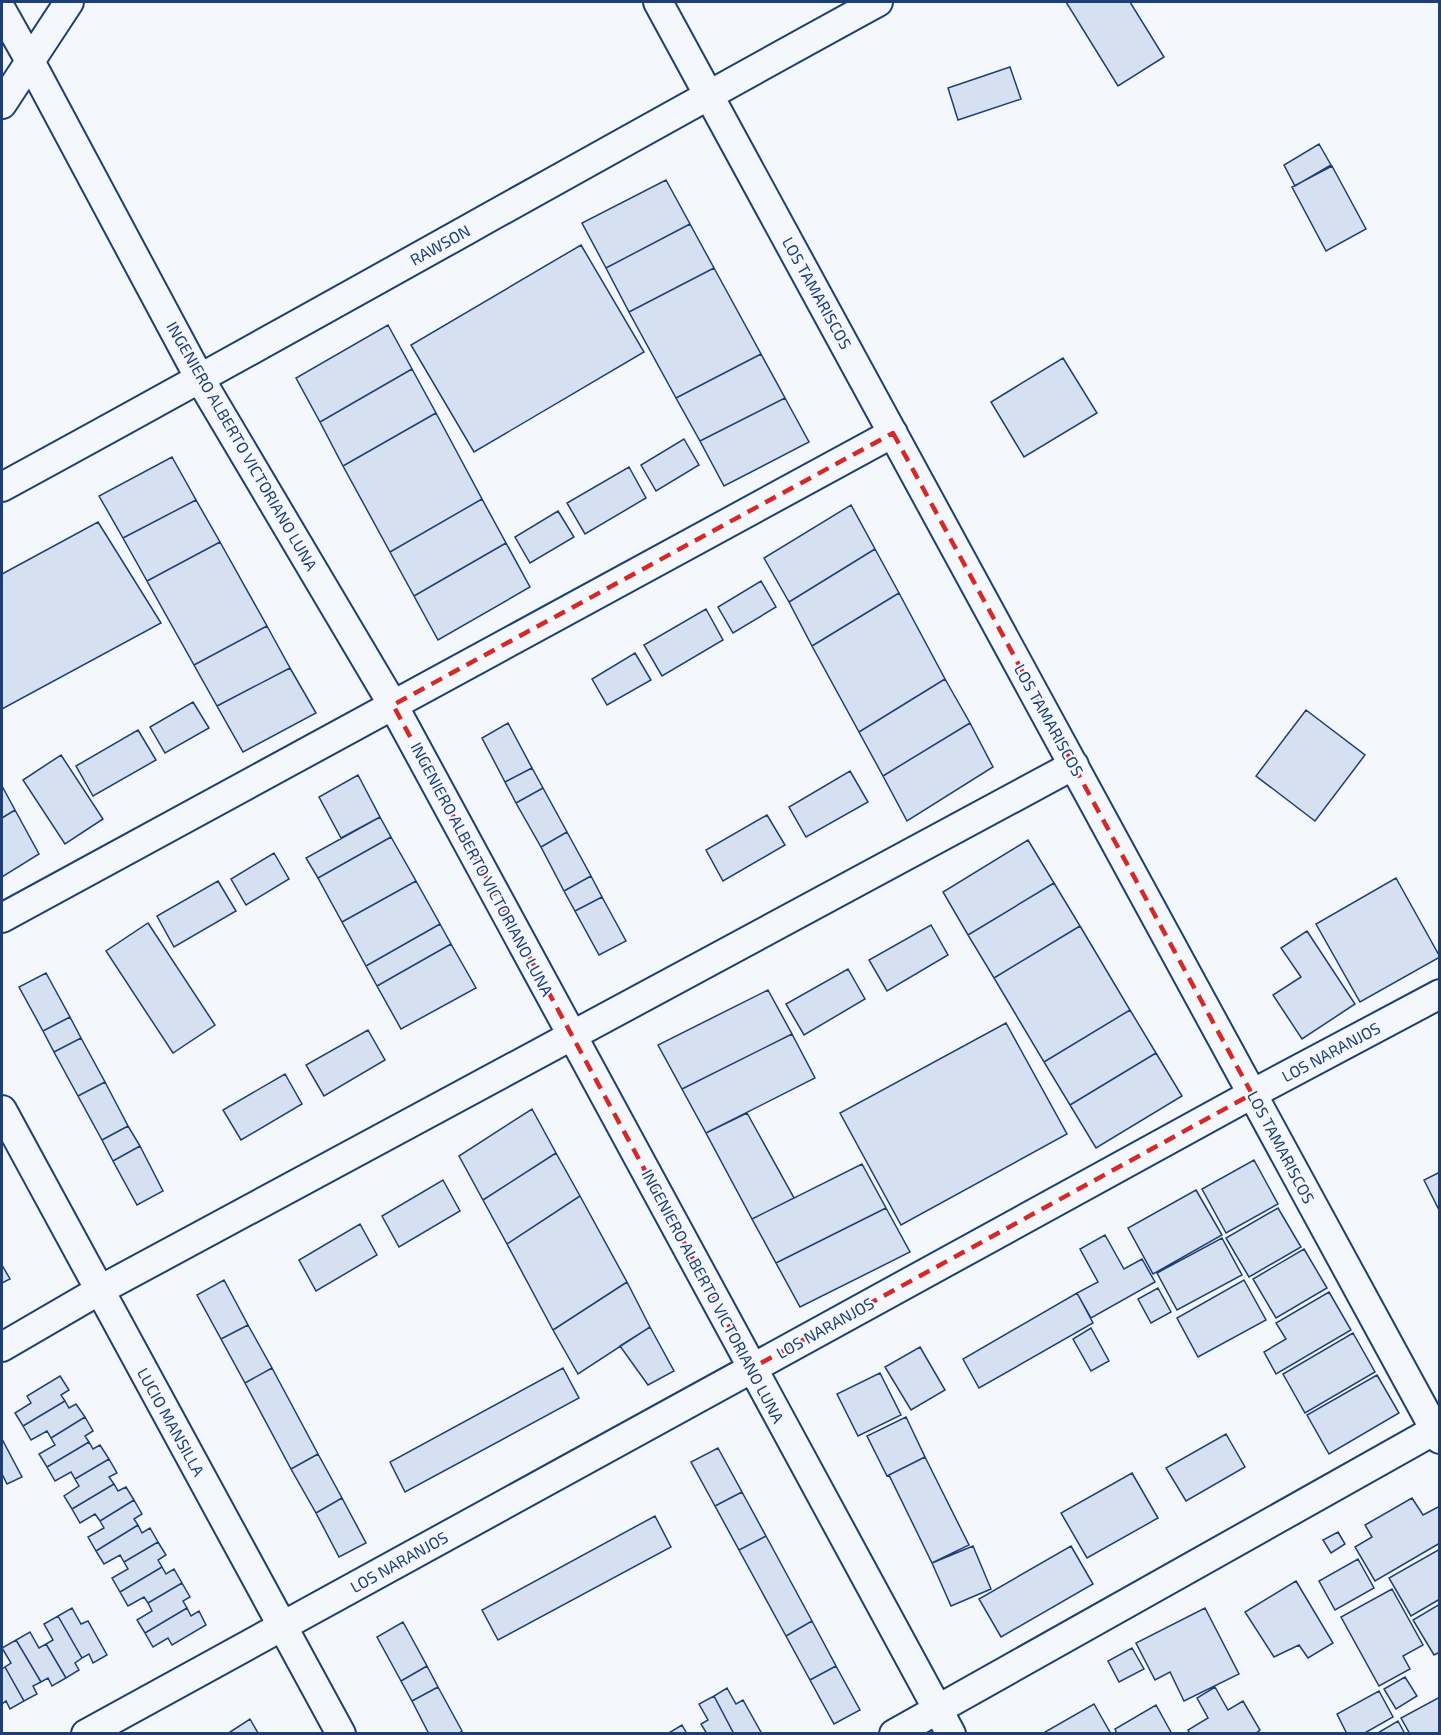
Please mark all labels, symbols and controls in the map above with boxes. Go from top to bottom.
street label: RAWSON [406,220,473,269]
street label: LOS TAMARISCOS [779,234,856,352]
street label: INGENIERO ALBERTO VICTORIANO LUNA [163,318,322,574]
street label: LOS TAMARISCOS [1011,661,1088,779]
street label: INGENIERO ALBERTO VICTORIANO LUNA [407,739,558,999]
street label: LOS NARANJOS [1278,1018,1383,1085]
street label: LOS TAMARISCOS [1244,1087,1319,1206]
street label: INGENIERO ALBERTO VICTORIANO LUNA [638,1166,789,1426]
street label: LOS NARANJOS [773,1293,877,1362]
street label: LUCIO MANSILLA [134,1364,209,1479]
street label: LOS NARANJOS [347,1527,451,1596]

